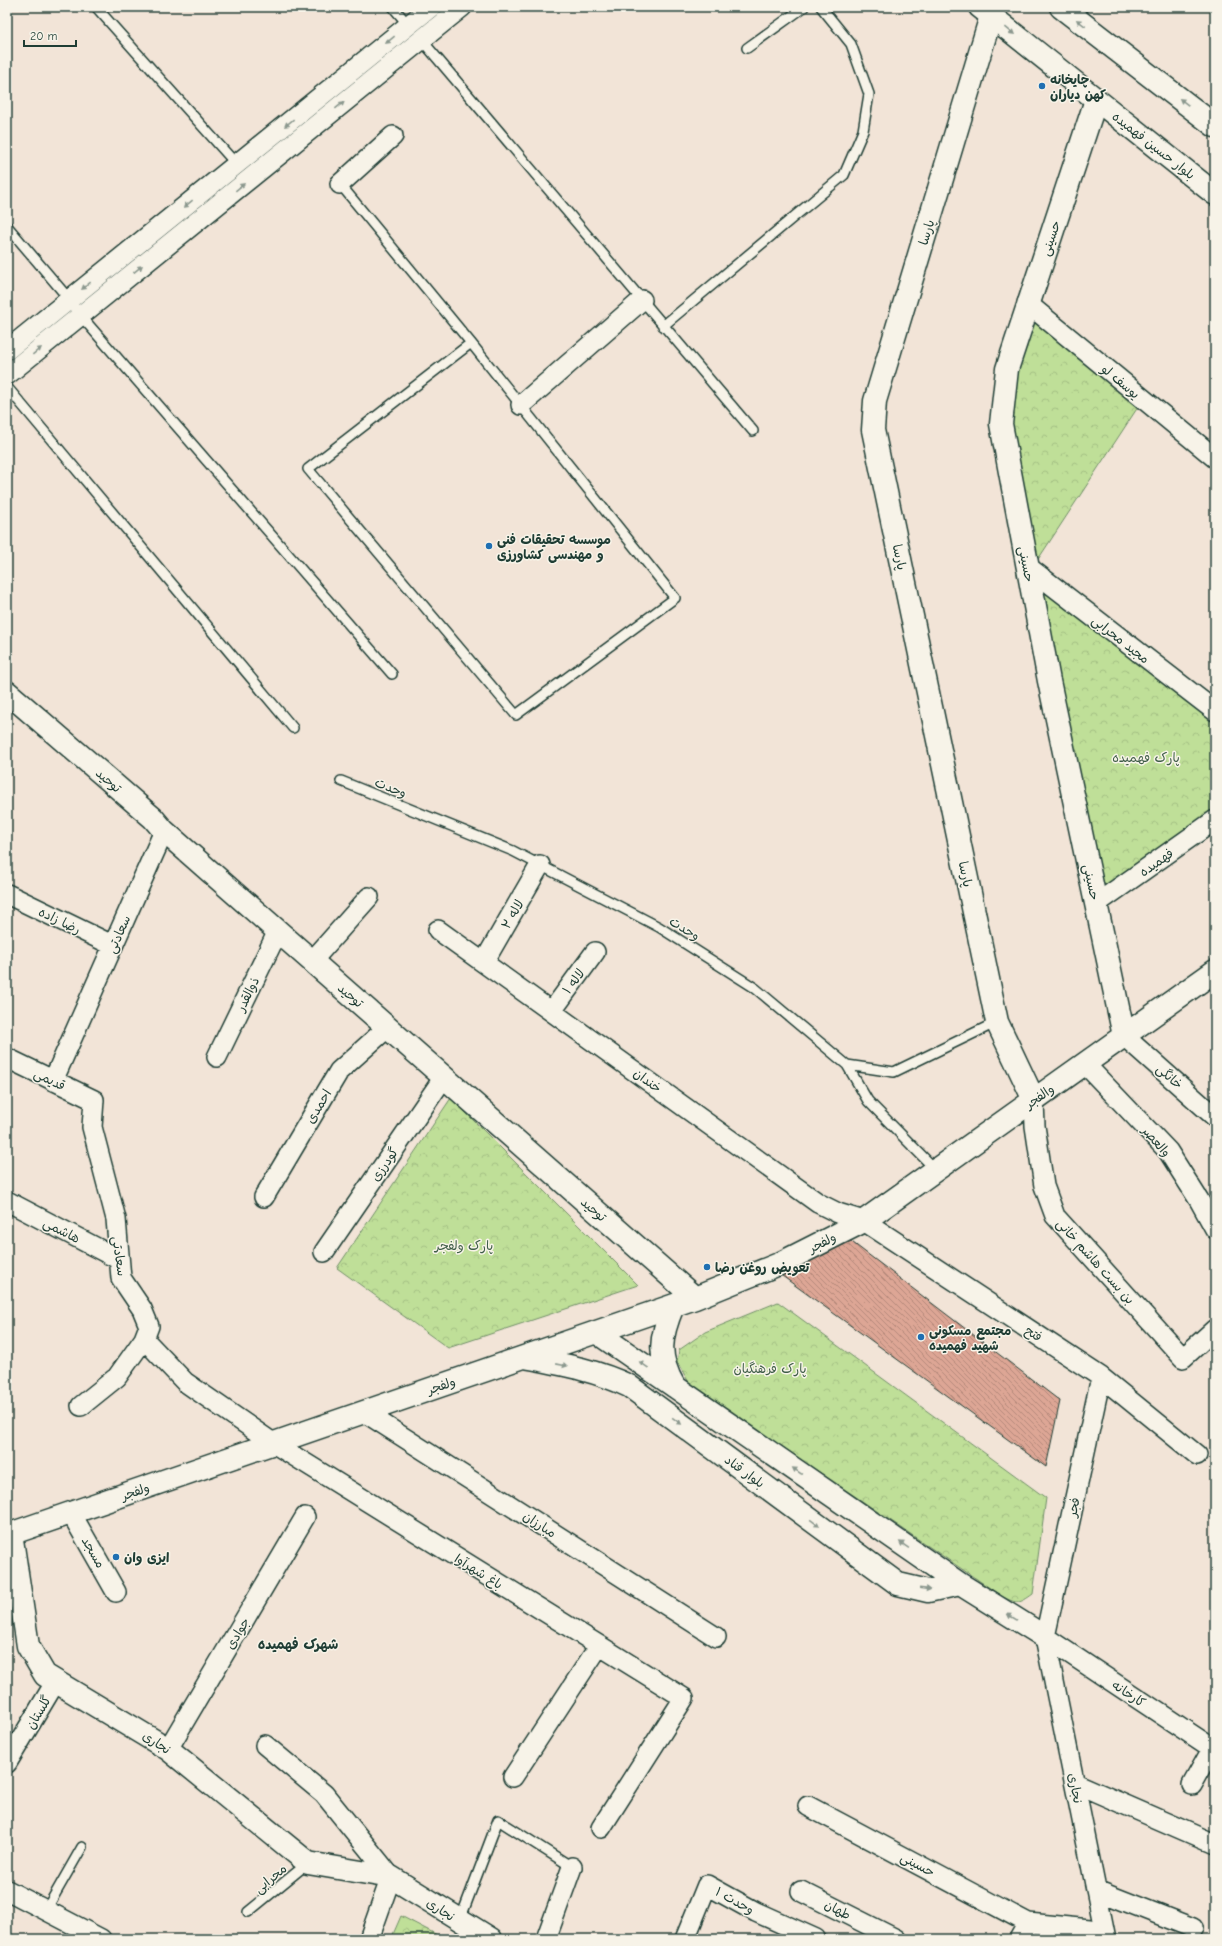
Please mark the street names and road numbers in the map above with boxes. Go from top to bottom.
street label: بلوار حسین فهمیده [1109,108,1198,183]
street label: پارسا [916,217,938,247]
street label: حسینی [1037,218,1065,259]
street label: یوسف لو [1097,360,1143,402]
street label: پارسا [888,543,910,572]
street label: حسینی [1014,545,1037,584]
street label: مجید محرابی [1088,612,1152,668]
street label: توحید [92,765,125,796]
street label: وحدت [372,774,409,802]
street label: فهمیده [1136,845,1177,880]
street label: پارسا [954,860,976,889]
street label: حسینی [1078,863,1103,902]
street label: لاله ۲ [498,897,527,932]
street label: رضا زاده [36,904,83,938]
street label: سعادتی [103,913,135,956]
street label: وحدت [666,913,703,944]
street label: لاله ۱ [559,966,588,997]
street label: ذوالقدر [232,975,263,1015]
street label: توحید [334,980,367,1011]
street label: خانگی [1152,1061,1186,1094]
street label: قدیمی [31,1065,68,1095]
street label: خندان [631,1065,665,1096]
street label: والفجر [1021,1081,1057,1113]
street label: احمدی [302,1086,334,1126]
street label: والعصر [1138,1122,1174,1161]
street label: گودرزی [367,1144,402,1185]
street label: توحید [577,1194,610,1225]
street label: هاشمی [40,1215,83,1248]
street label: بن بست هاشم خانی [1051,1216,1138,1309]
street label: ولفجر [805,1229,839,1257]
street label: سعادتی [107,1235,130,1277]
street label: فتح [1021,1322,1045,1346]
street label: ولفجر [424,1374,458,1399]
street label: بلوار قناد [721,1452,768,1492]
street label: ولفجر [118,1480,152,1505]
street label: فجر [1064,1496,1084,1519]
street label: مبارزان [520,1508,559,1542]
street label: مسجد [78,1534,108,1571]
street label: باغ شهرآوا [451,1551,506,1594]
street label: جوادی [222,1615,254,1652]
street label: کارخانه [1108,1677,1149,1711]
street label: گلستان [23,1692,54,1732]
street label: نجاری [139,1728,174,1758]
street label: نجاری [1064,1772,1086,1805]
street label: حسینی [897,1849,937,1881]
street label: محرابی [251,1861,291,1898]
street label: وحدت ۱ [712,1884,757,1918]
street label: نجاری [423,1895,458,1925]
street label: طهان [822,1896,854,1922]

